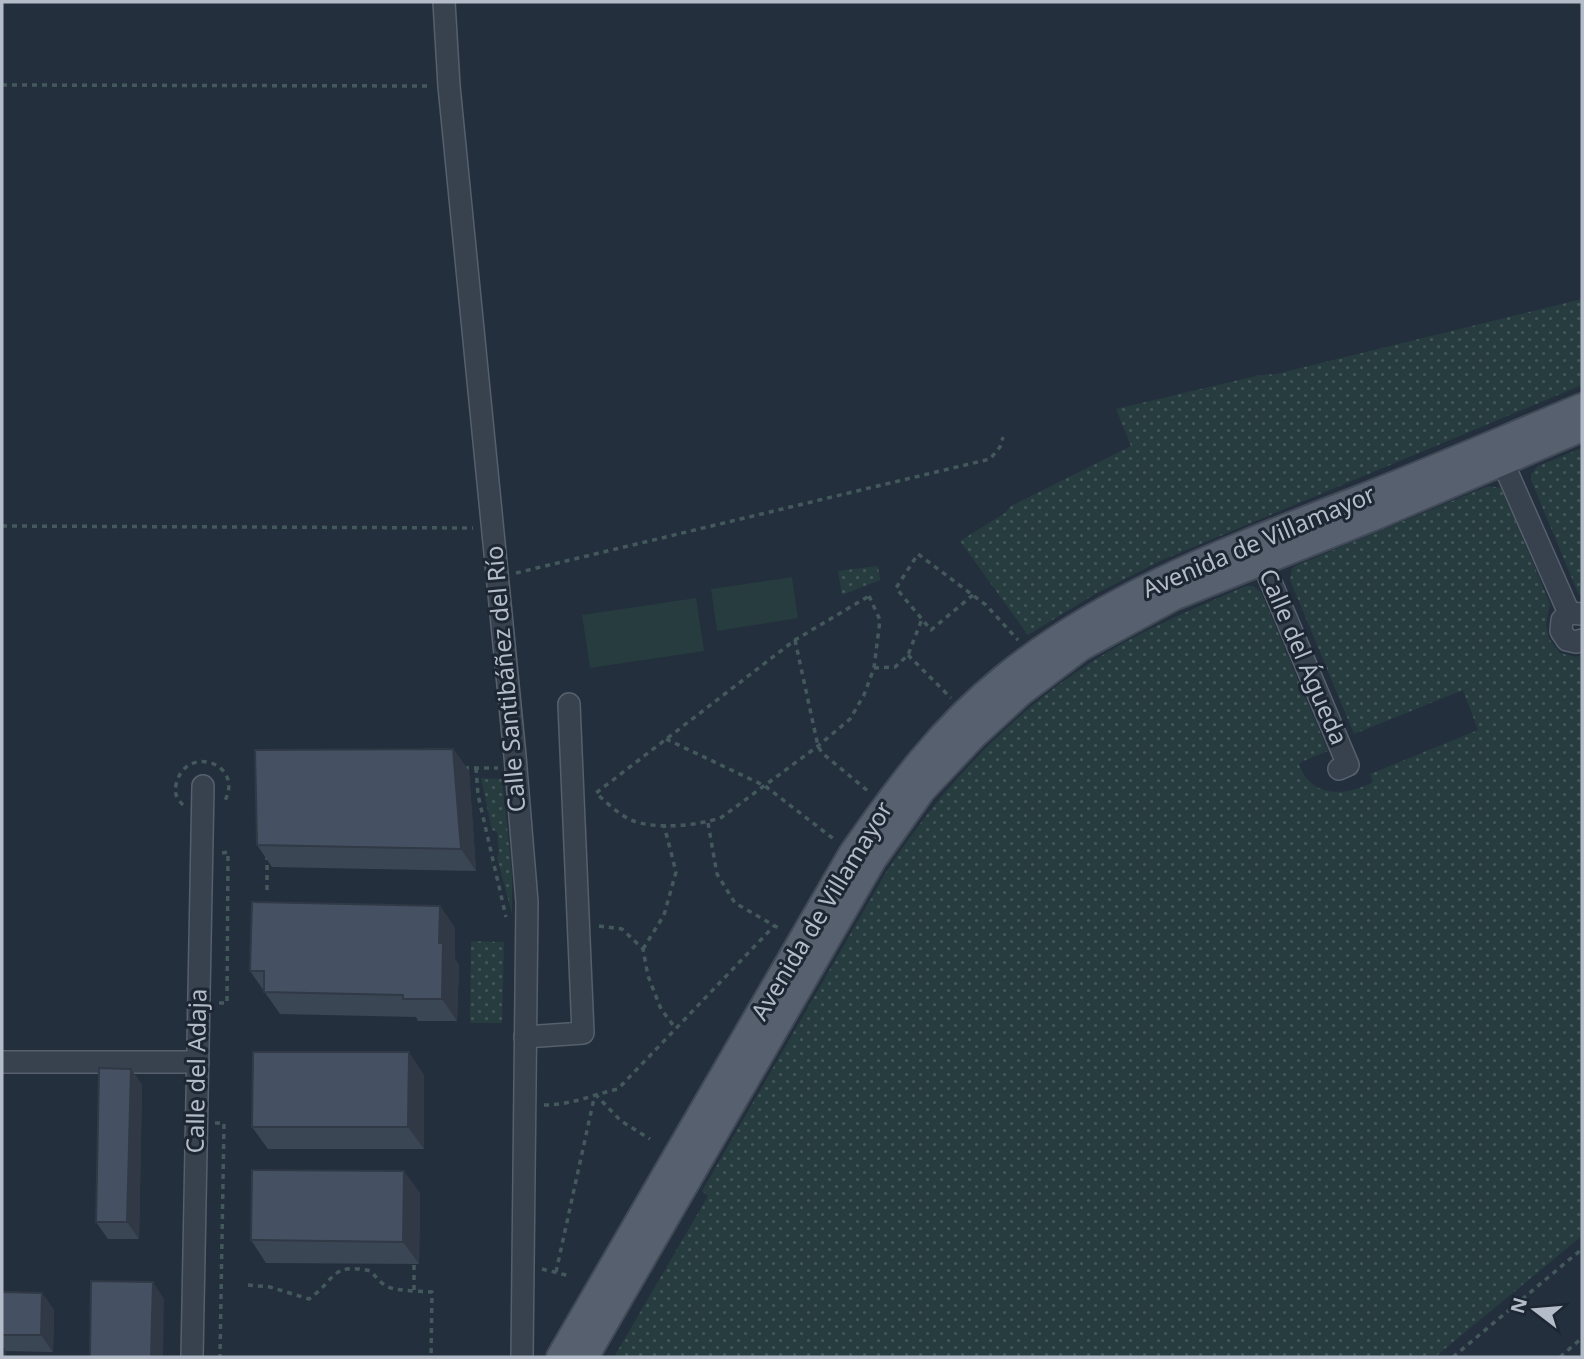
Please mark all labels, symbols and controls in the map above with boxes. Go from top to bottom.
street label: Avenida de Villamayor [1137,477,1380,605]
street label: Calle Santibáñez del Río [476,545,533,814]
street label: Calle del Águeda [1252,563,1356,749]
street label: Avenida de Villamayor [742,794,899,1026]
street label: Calle del Adaja [178,988,213,1154]
north arrow [1500,1275,1570,1345]
text: N [1504,1294,1533,1316]

